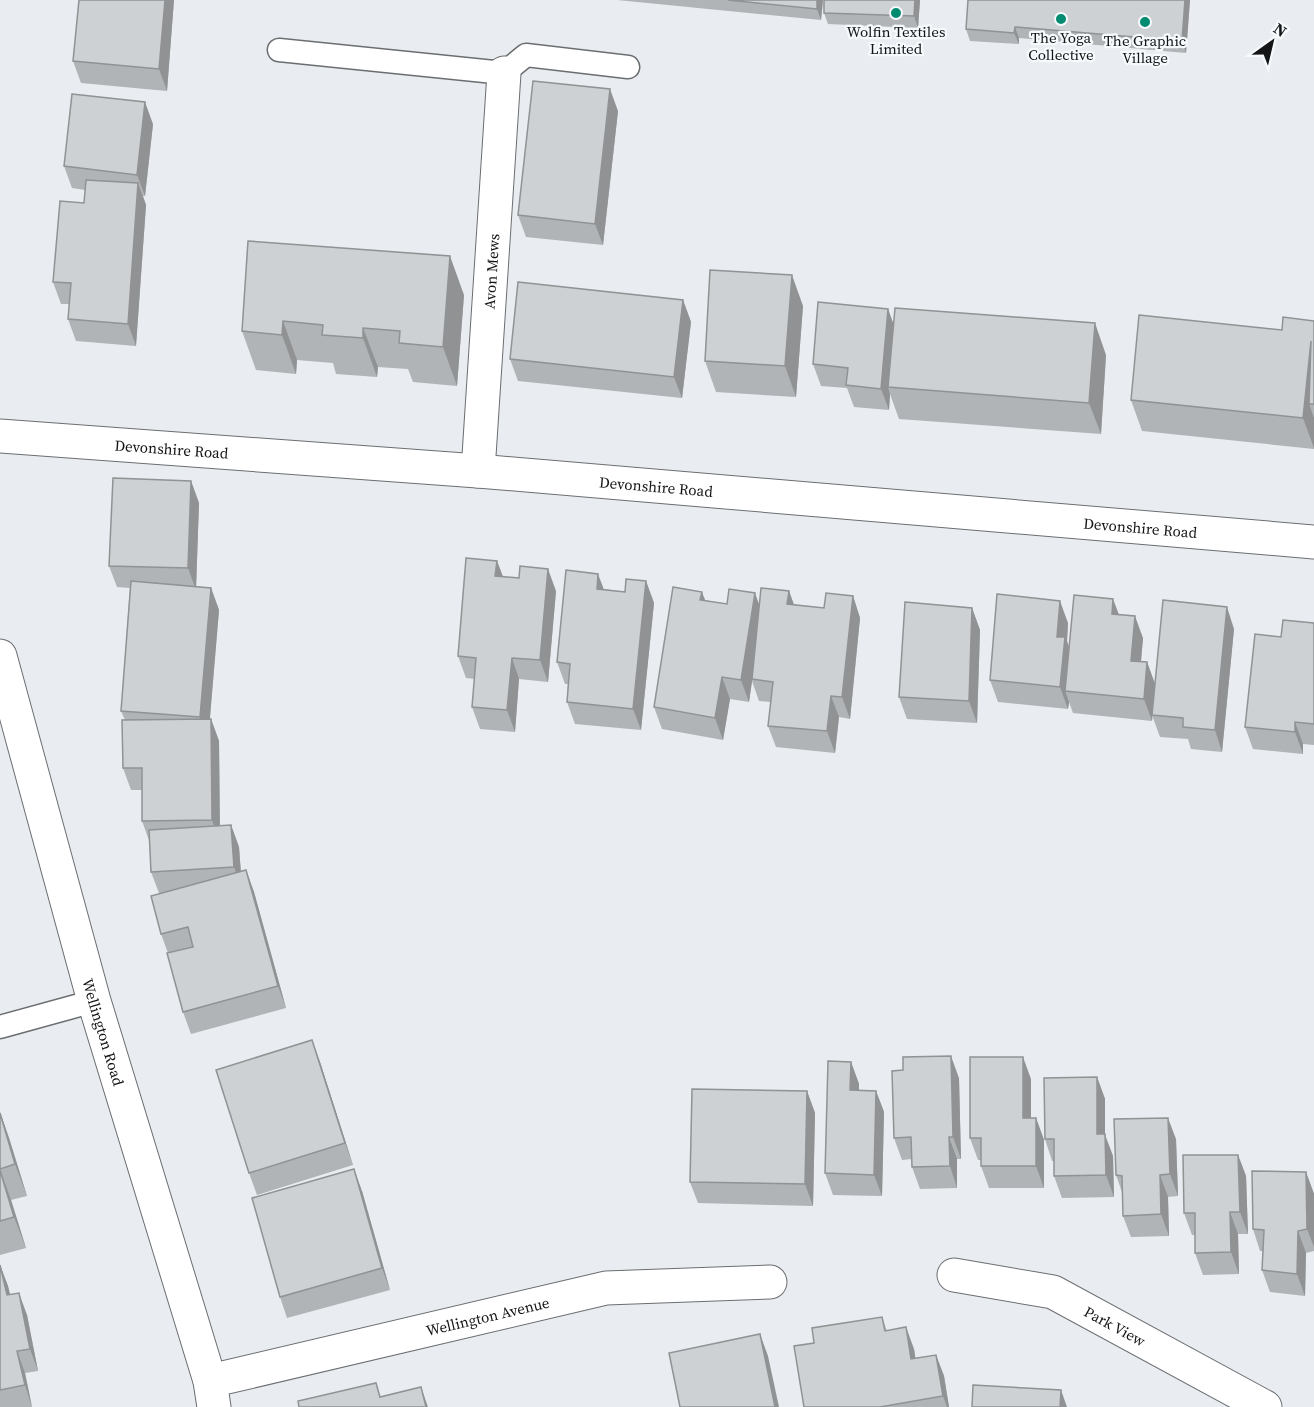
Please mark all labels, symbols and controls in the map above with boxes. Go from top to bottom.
marker: Wolfin Textiles Limited [889,6,903,20]
marker: The Yoga Collective [1054,12,1068,26]
north arrow [1242,12,1302,72]
marker: The Graphic Village [1138,15,1152,29]
text: N [1269,17,1292,42]
place label: Wolfin Textiles Limited [847,21,945,59]
place label: The Yoga Collective [1028,27,1094,65]
place label: The Graphic Village [1104,30,1186,68]
street label: Avon Mews [478,233,504,310]
street label: Devonshire Road [114,434,230,463]
street label: Devonshire Road [598,471,714,501]
street label: Devonshire Road [1083,512,1199,543]
street label: Wellington Road [78,976,130,1089]
street label: Wellington Avenue [424,1291,552,1340]
street label: Park View [1081,1300,1150,1351]

